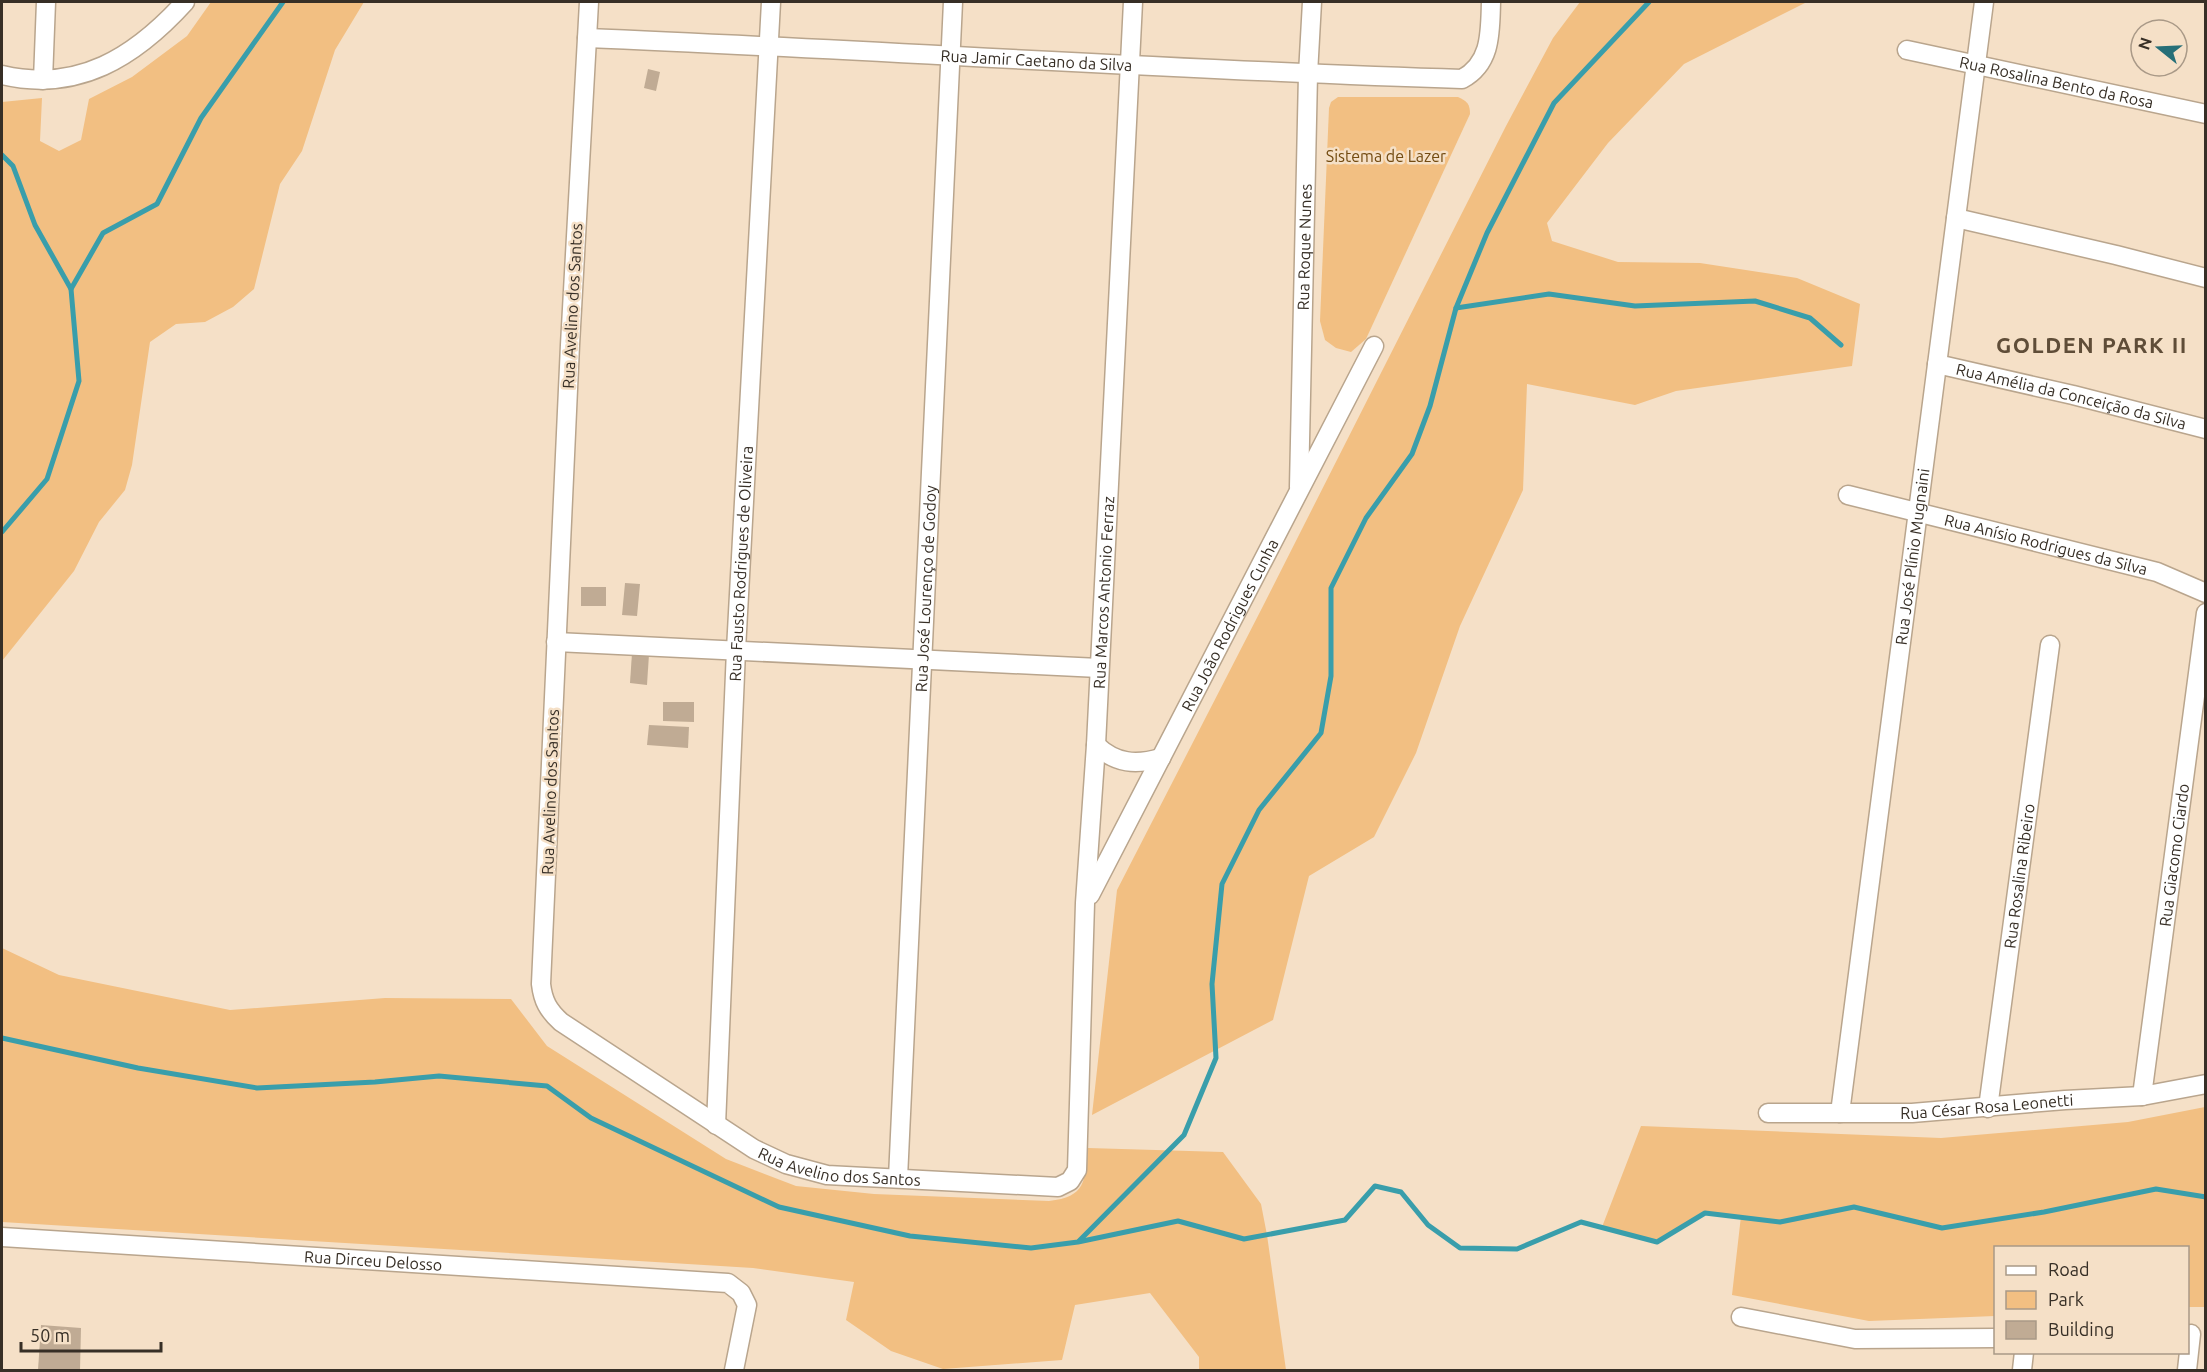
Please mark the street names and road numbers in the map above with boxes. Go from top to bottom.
street label: Rua Jamir Caetano da Silva [940,46,1133,74]
street label: Rua Rosalina Bento da Rosa [1958,53,2155,112]
street label: Rua Roque Nunes [1294,183,1315,311]
street label: Rua Avelino dos Santos [559,223,585,389]
street label: Rua Amélia da Conceição da Silva [1954,360,2188,433]
street label: Rua Fausto Rodrigues de Oliveira [726,445,756,682]
street label: Rua José Plínio Mugnaini [1892,467,1932,646]
street label: Rua José Lourenço de Godoy [912,484,939,693]
street label: Rua Marcos Antonio Ferraz [1090,496,1117,689]
street label: Rua Anísio Rodrigues da Silva [1943,510,2149,578]
street label: Rua João Rodrigues Cunha [1178,536,1282,714]
street label: Rua Avelino dos Santos [538,709,562,875]
street label: Rua Giacomo Ciardo [2156,782,2192,928]
street label: Rua Rosalina Ribeiro [2000,802,2038,950]
street label: Rua César Rosa Leonetti [1900,1091,2074,1122]
street label: Rua Avelino dos Santos [755,1143,921,1189]
street label: Rua Dirceu Delosso [304,1247,443,1274]

